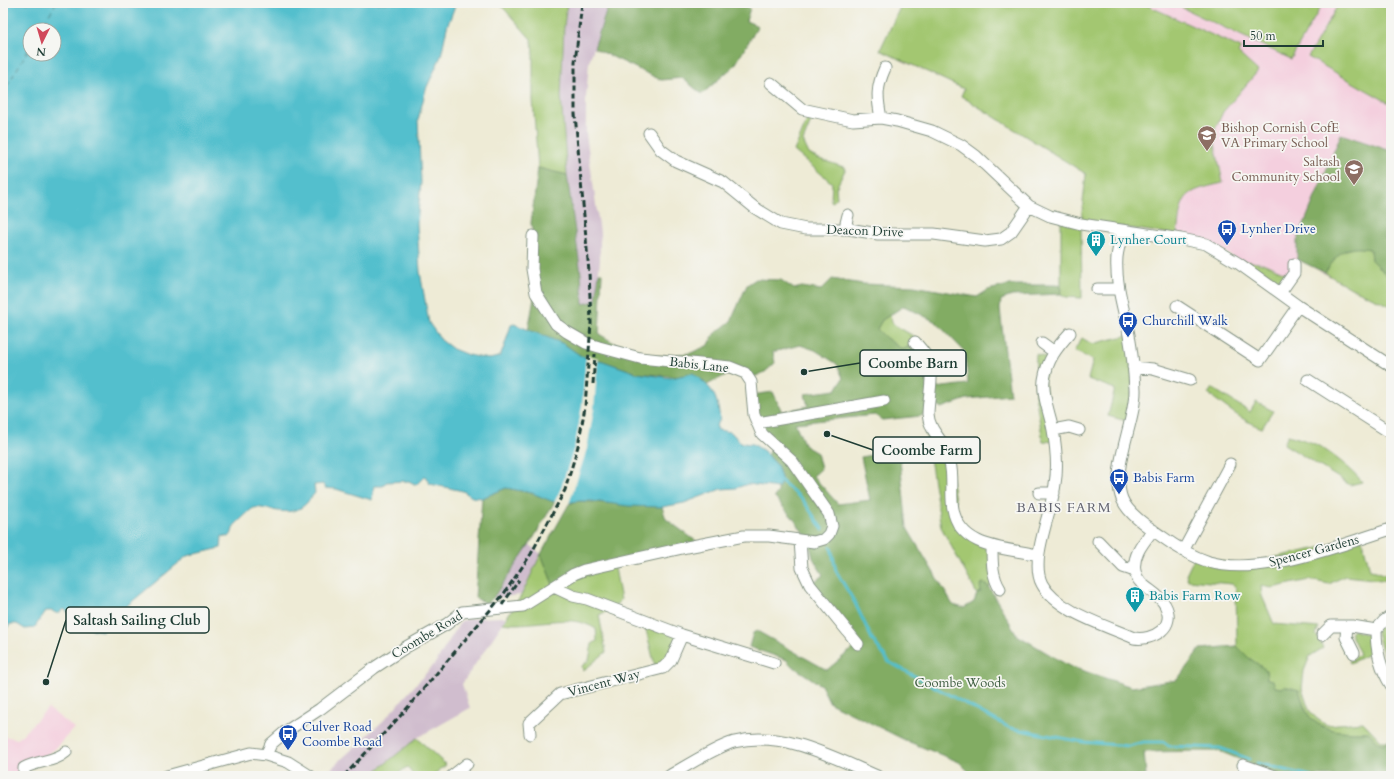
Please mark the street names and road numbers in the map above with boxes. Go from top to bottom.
street label: Deacon Drive [826,221,904,241]
street label: Babis Lane [668,353,730,377]
street label: Spencer Gardens [1267,530,1361,572]
street label: Coombe Road [388,607,466,663]
street label: Vincent Way [566,665,642,701]

